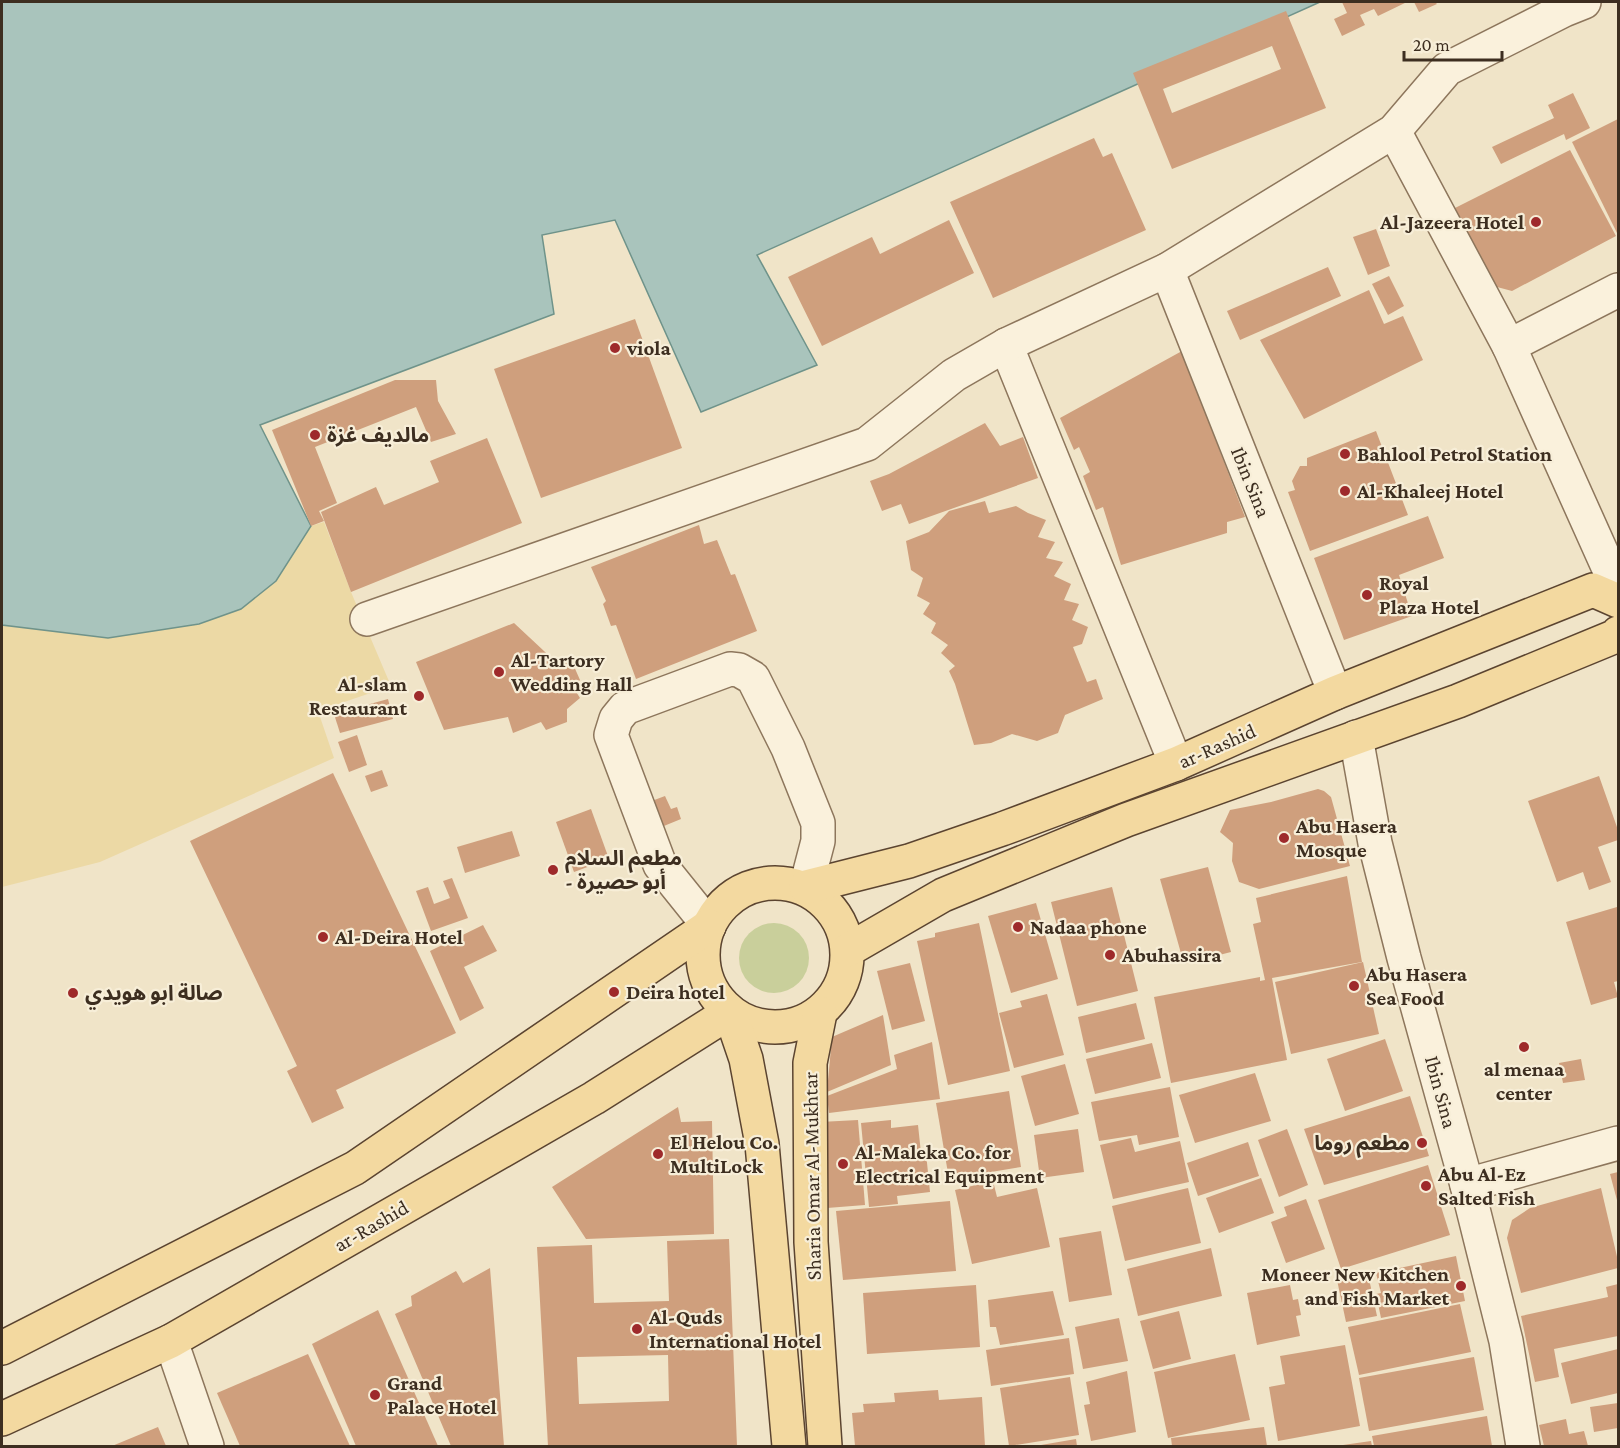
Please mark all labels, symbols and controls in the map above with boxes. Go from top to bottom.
scale bar [1404,24,1502,62]
text: 20 m [1413,35,1450,55]
place label: Al-Jazeera Hotel [1379,210,1524,234]
marker: Al-Jazeera Hotel [1529,215,1543,229]
place label: viola [626,336,671,360]
marker: viola [608,341,622,355]
place label: مالديف غزة [327,423,429,447]
marker: مالديف غزة [308,428,322,442]
place label: Bahlool Petrol Station [1357,442,1552,466]
street label: Ibin Sina [1226,443,1276,521]
marker: Bahlool Petrol Station [1338,447,1352,461]
place label: Al-Khaleej Hotel [1356,479,1503,503]
marker: Al-Khaleej Hotel [1338,484,1352,498]
place label: Royal Plaza Hotel [1379,571,1479,619]
marker: Royal Plaza Hotel [1360,588,1374,602]
place label: Al-Tartory Wedding Hall [510,648,632,696]
marker: Al-Tartory Wedding Hall [492,665,506,679]
place label: Al-slam Restaurant [309,672,407,720]
marker: Al-slam Restaurant [412,689,426,703]
street label: ar-Rashid [1175,718,1259,774]
place label: Abu Hasera Mosque [1295,814,1398,862]
marker: Abu Hasera Mosque [1277,831,1291,845]
place label: مطعم السلام - أبو حصيرة [565,846,682,894]
marker: مطعم السلام - أبو حصيرة [546,863,560,877]
place label: Nadaa phone [1030,915,1147,939]
marker: Nadaa phone [1011,920,1025,934]
place label: Al-Deira Hotel [334,925,463,949]
marker: Al-Deira Hotel [316,930,330,944]
place label: Abuhassira [1121,943,1222,967]
marker: Abuhassira [1103,948,1117,962]
place label: Abu Hasera Sea Food [1365,962,1468,1010]
marker: Abu Hasera Sea Food [1347,979,1361,993]
place label: Deira hotel [626,980,725,1004]
place label: صالة ابو هويدي [85,981,223,1010]
marker: Deira hotel [607,985,621,999]
marker: صالة ابو هويدي [66,986,80,1000]
marker: al menaa center [1517,1040,1531,1054]
street label: Ibin Sina [1420,1053,1462,1131]
place label: al menaa center [1484,1057,1565,1105]
street label: Sharia Omar Al-Mukhtar [798,1071,826,1280]
place label: El Helou Co. MultiLock [670,1130,778,1178]
place label: مطعم روما [1314,1131,1410,1158]
marker: مطعم روما [1415,1136,1429,1150]
place label: Al-Maleka Co. for Electrical Equipment [854,1140,1044,1188]
marker: El Helou Co. MultiLock [651,1147,665,1161]
marker: Al-Maleka Co. for Electrical Equipment [836,1157,850,1171]
place label: Abu Al-Ez Salted Fish [1437,1162,1535,1210]
marker: Abu Al-Ez Salted Fish [1419,1179,1433,1193]
street label: ar-Rashid [329,1195,413,1257]
place label: Moneer New Kitchen and Fish Market [1261,1262,1449,1310]
marker: Moneer New Kitchen and Fish Market [1454,1279,1468,1293]
place label: Al-Quds International Hotel [648,1305,821,1353]
marker: Al-Quds International Hotel [630,1322,644,1336]
place label: Grand Palace Hotel [387,1371,497,1419]
marker: Grand Palace Hotel [368,1388,382,1402]

